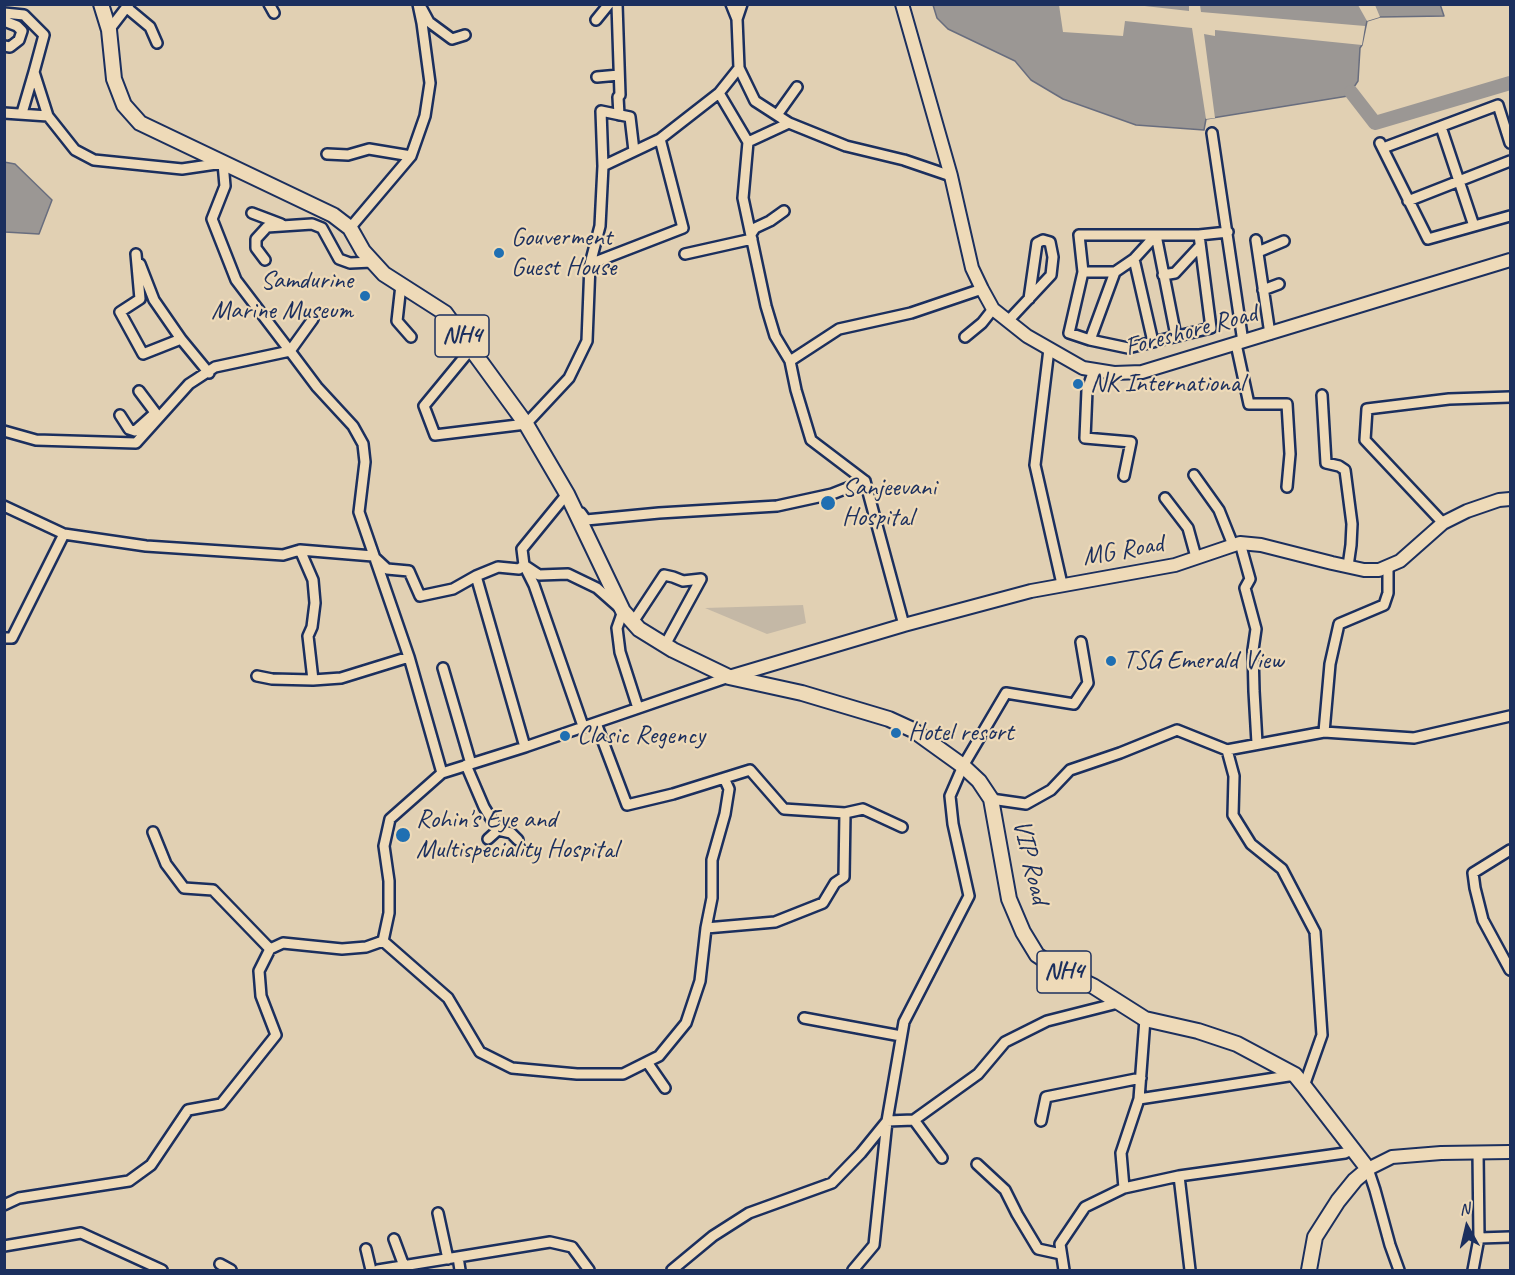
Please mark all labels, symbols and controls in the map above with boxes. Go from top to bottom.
place label: Gouverment Guest House [511,222,616,284]
marker: Gouverment Guest House [492,246,506,260]
place label: Samdurine Marine Museum [211,265,353,326]
marker: Samdurine Marine Museum [358,289,372,303]
street label: Foreshore Road [1121,298,1261,364]
road number: NH4 [435,315,489,357]
place label: NK International [1090,368,1244,400]
marker: NK International [1071,377,1085,391]
place label: Sanjeevani Hospital [842,472,936,534]
marker: Sanjeevani Hospital [819,494,837,512]
street label: MG Road [1080,529,1166,573]
place label: TSG Emerald View [1123,645,1283,677]
marker: TSG Emerald View [1104,654,1118,668]
place label: Hotel resort [908,717,1013,749]
place label: Clasic Regency [577,720,705,752]
marker: Hotel resort [889,726,903,740]
marker: Clasic Regency [558,729,572,743]
place label: Rohin's Eye and Multispeciality Hospital [416,804,618,866]
street label: VIP Road [1005,817,1055,907]
marker: Rohin's Eye and Multispeciality Hospital [394,826,412,844]
road number: NH4 [1037,951,1091,993]
north arrow [1437,1197,1497,1257]
text: N [1458,1199,1471,1220]

